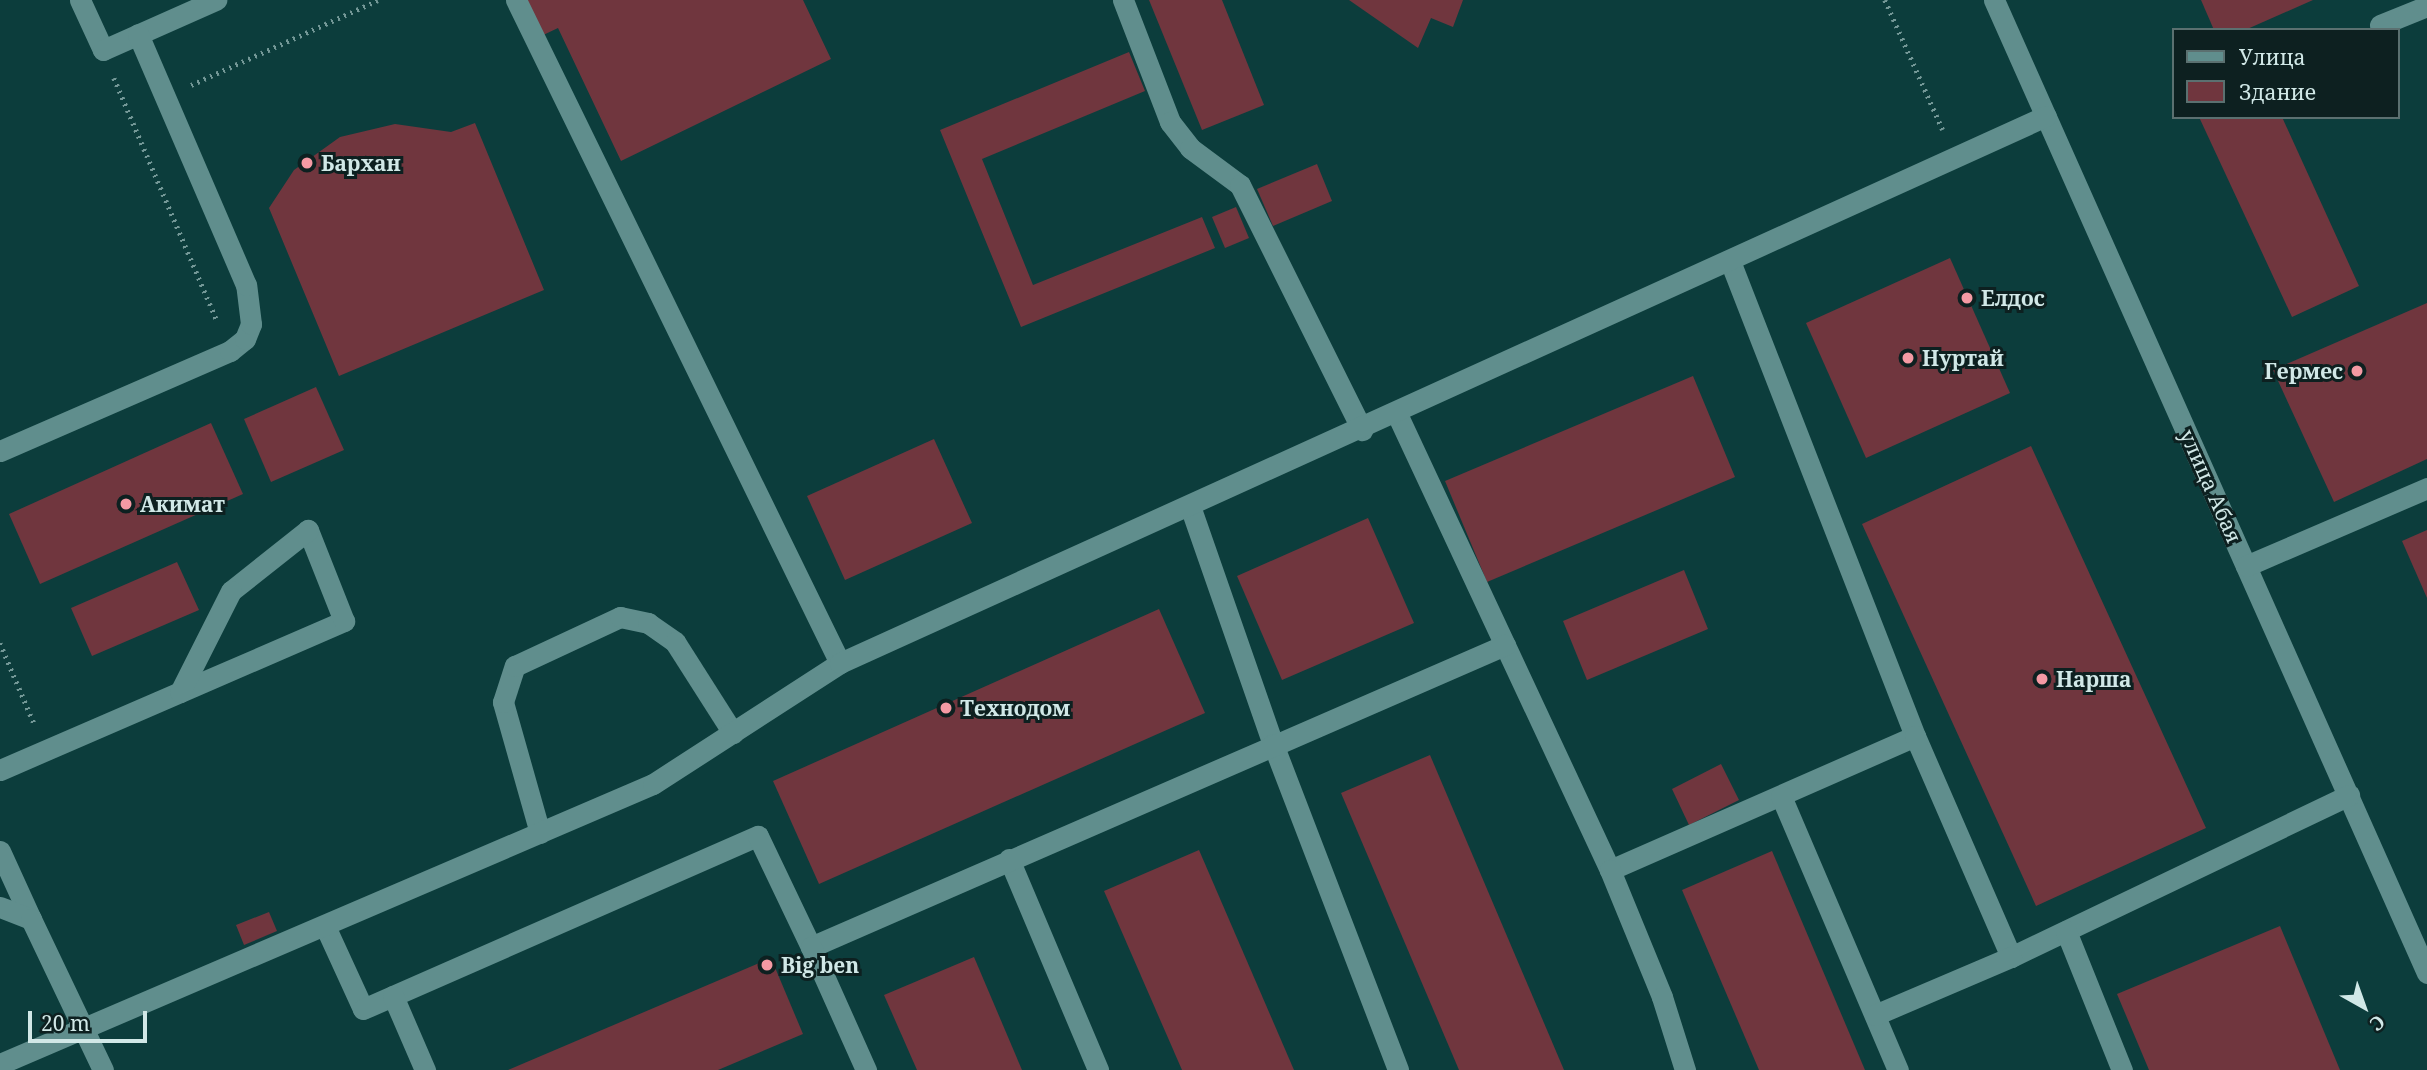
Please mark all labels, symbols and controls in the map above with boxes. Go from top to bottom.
legend [2172,28,2399,119]
text: Улица [2239,43,2306,71]
text: Здание [2239,78,2316,106]
place label: Бархан [321,150,401,176]
marker: Бархан [299,155,315,171]
place label: Елдос [1981,285,2045,311]
marker: Елдос [1959,290,1975,306]
place label: Нуртай [1922,345,2004,371]
marker: Нуртай [1900,350,1916,366]
place label: Гермес [2264,358,2343,384]
marker: Гермес [2349,363,2365,379]
street label: улица Абая [2175,425,2247,547]
place label: Акимат [140,491,225,517]
marker: Акимат [118,496,134,512]
place label: Нарша [2056,666,2131,692]
marker: Нарша [2034,671,2050,687]
place label: Технодом [960,695,1070,721]
marker: Технодом [938,700,954,716]
place label: Big ben [781,952,859,978]
marker: Big ben [759,957,775,973]
north arrow [2329,972,2399,1042]
scale bar [32,996,150,1040]
text: 20 m [41,1009,90,1037]
text: С [2364,1009,2391,1037]

